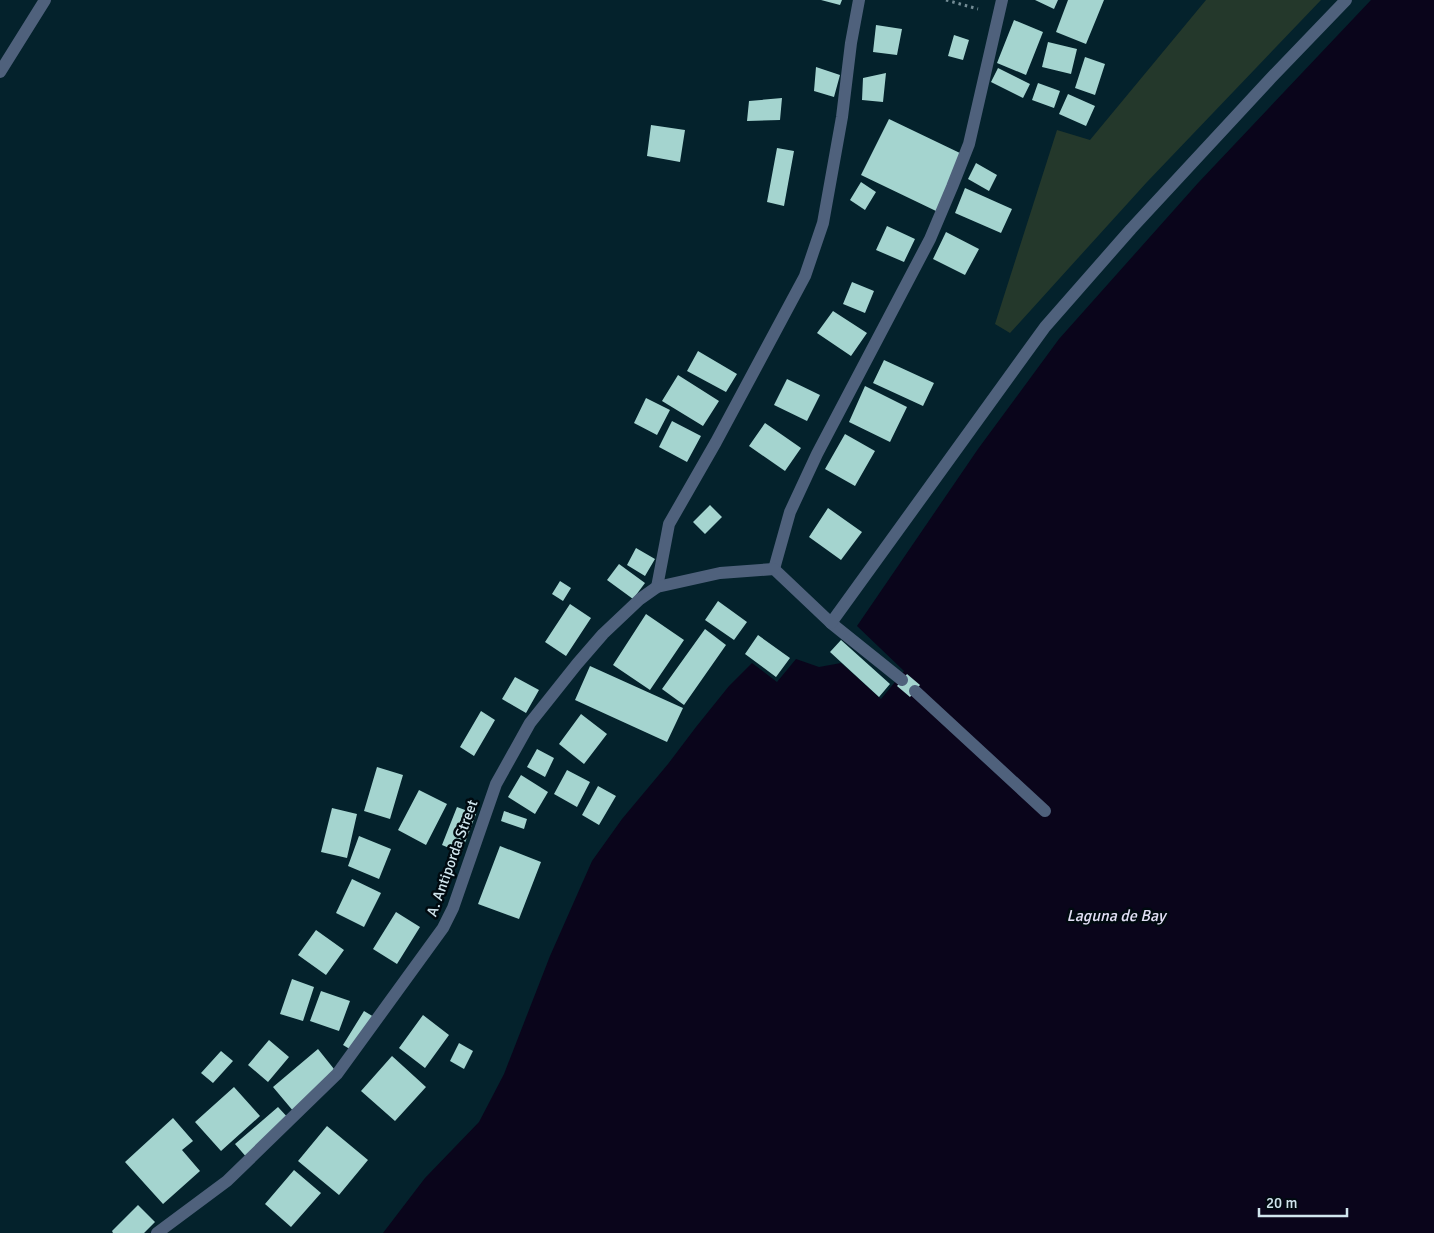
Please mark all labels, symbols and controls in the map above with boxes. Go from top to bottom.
street label: A. Antiporda Street [423,797,481,919]
water label: Laguna de Bay [1067,906,1168,926]
scale bar [1259,1186,1346,1218]
text: 20 m [1266,1194,1297,1212]

